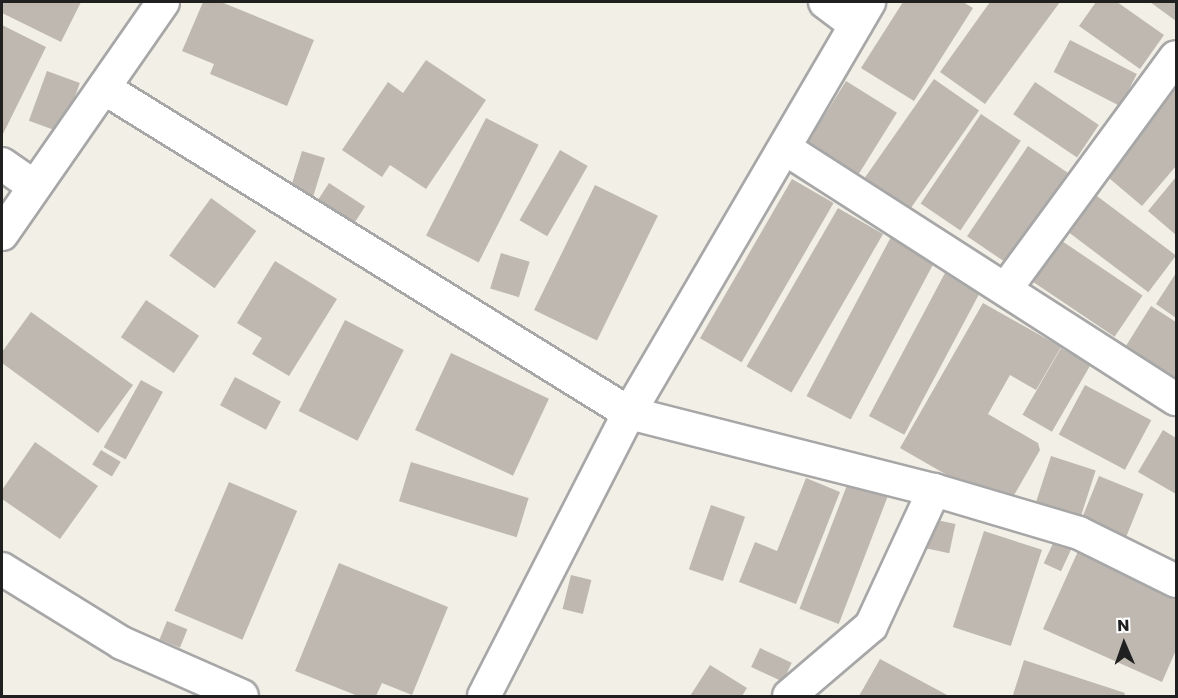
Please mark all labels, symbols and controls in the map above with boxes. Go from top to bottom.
north arrow [1094,614,1154,674]
text: N [1117,614,1130,637]

